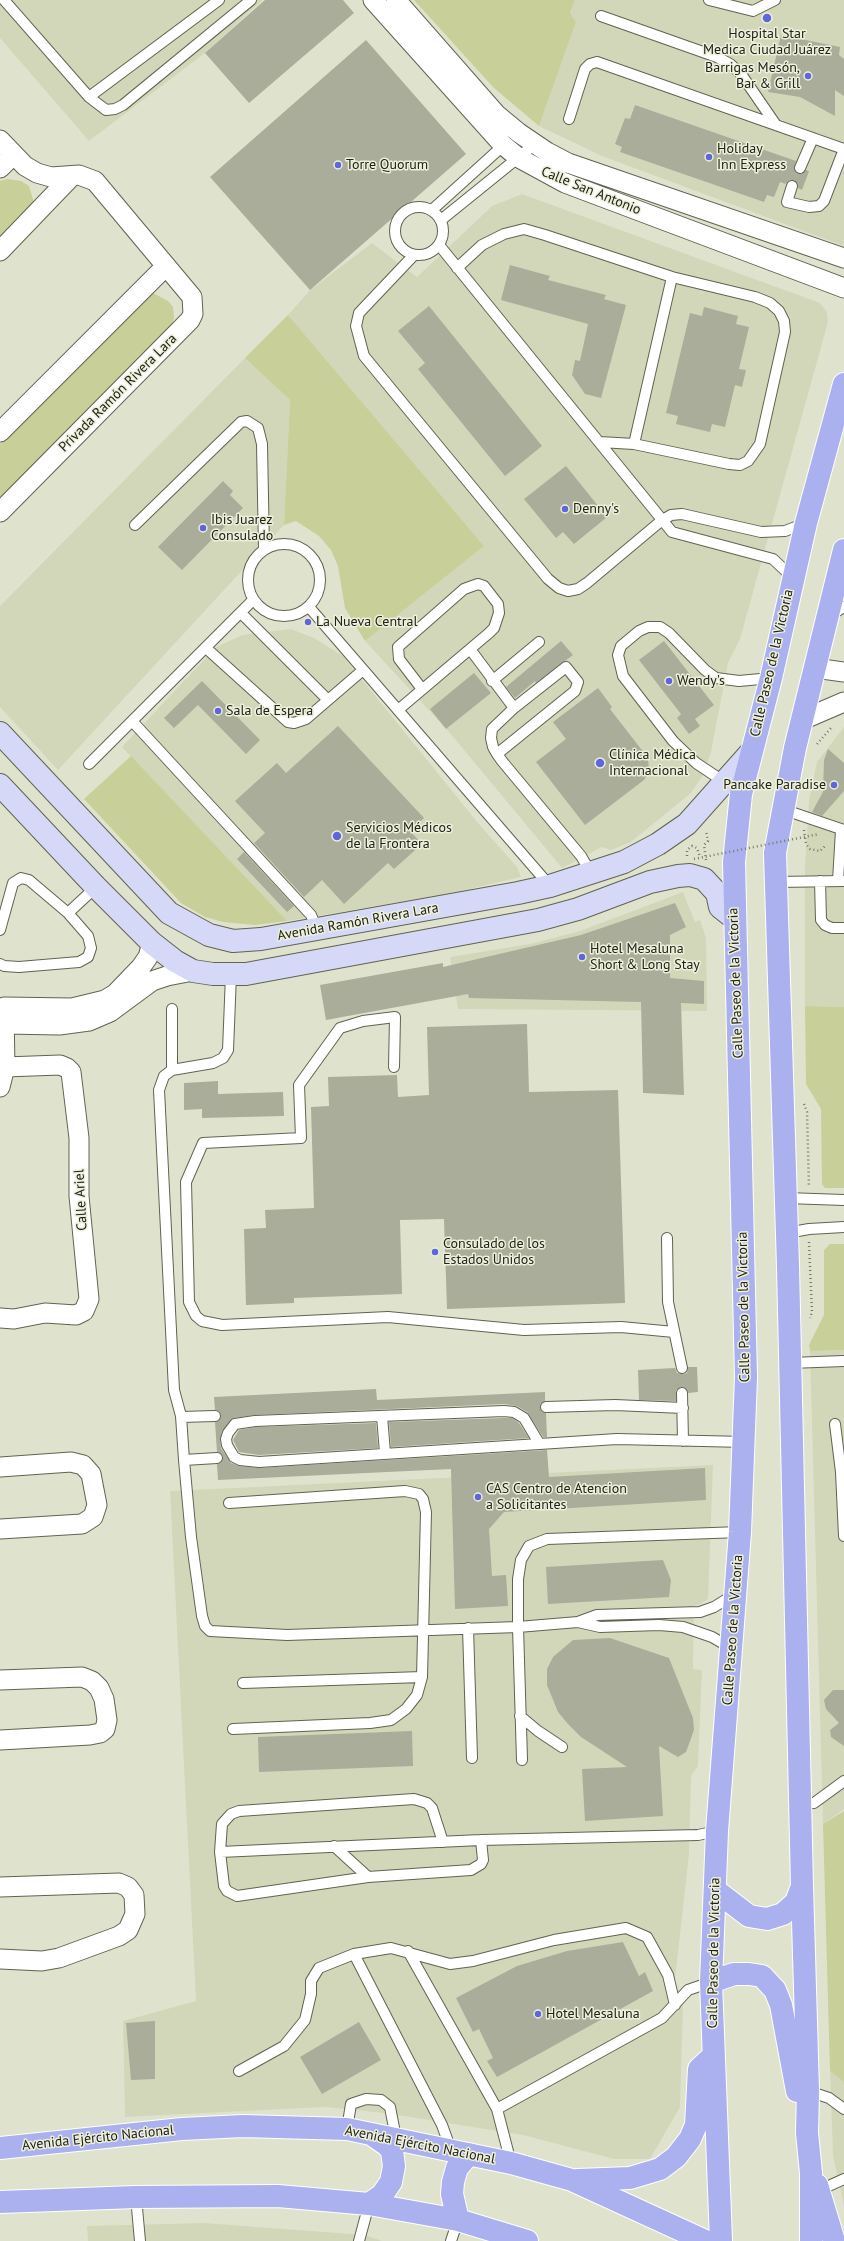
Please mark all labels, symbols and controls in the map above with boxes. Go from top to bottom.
marker: Hospital Star Medica Ciudad Juárez [761,12,773,24]
place label: Hospital Star Medica Ciudad Juárez [703,26,831,58]
place label: Barrigas Mesón, Bar & Grill [705,60,800,92]
marker: Barrigas Mesón, Bar & Grill [803,71,813,81]
place label: Holiday Inn Express [717,141,786,174]
marker: Holiday Inn Express [704,152,714,162]
place label: Torre Quorum [346,157,428,173]
marker: Torre Quorum [333,160,343,170]
street label: Calle San Antonio [539,163,643,219]
street label: Privada Ramón Rivera Lara [55,330,181,456]
place label: Denny's [573,501,619,517]
marker: Denny's [560,504,570,514]
place label: Ibis Juarez Consulado [211,512,273,544]
marker: Ibis Juarez Consulado [198,523,208,533]
street label: Calle Paseo de la Victoria [747,588,797,738]
place label: La Nueva Central [316,614,418,630]
marker: La Nueva Central [303,617,313,627]
place label: Wendy's [677,673,725,689]
marker: Wendy's [664,676,674,686]
place label: Sala de Espera [226,703,313,719]
marker: Sala de Espera [213,706,223,716]
place label: Clínica Médica Internacional [609,747,696,780]
marker: Clínica Médica Internacional [594,757,606,769]
place label: Pancake Paradise [723,777,826,793]
marker: Pancake Paradise [829,780,839,790]
place label: Servicios Médicos de la Frontera [346,820,452,852]
marker: Servicios Médicos de la Frontera [331,830,343,842]
street label: Avenida Ramón Rivera Lara [276,900,440,944]
street label: Calle Paseo de la Victoria [725,907,747,1059]
place label: Hotel Mesaluna Short & Long Stay [590,941,700,974]
marker: Hotel Mesaluna Short & Long Stay [577,952,587,962]
street label: Calle Ariel [71,1169,91,1231]
street label: Calle Paseo de la Victoria [734,1231,754,1383]
place label: Consulado de los Estados Unidos [443,1236,545,1268]
marker: Consulado de los Estados Unidos [430,1247,440,1257]
place label: CAS Centro de Atencion a Solicitantes [486,1481,627,1514]
marker: CAS Centro de Atencion a Solicitantes [473,1492,483,1502]
street label: Calle Paseo de la Victoria [719,1554,747,1706]
street label: Calle Paseo de la Victoria [704,1877,724,2029]
place label: Hotel Mesaluna [546,2006,640,2022]
marker: Hotel Mesaluna [533,2009,543,2019]
street label: Avenida Ejército Nacional [21,2122,175,2154]
street label: Avenida Ejército Nacional [343,2122,497,2168]

